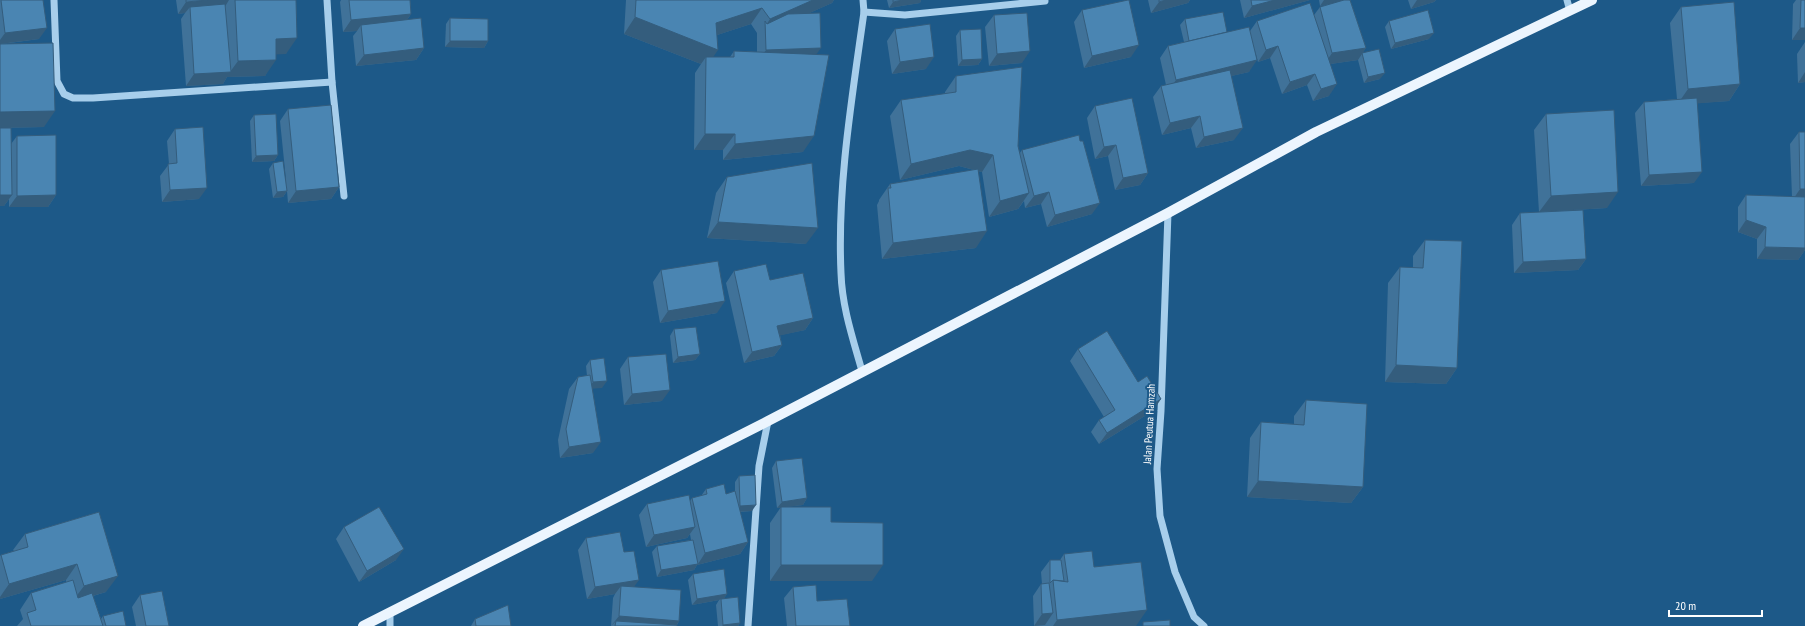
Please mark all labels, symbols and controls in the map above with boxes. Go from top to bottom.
street label: Jalan Peutua Hamzah [1140,383,1158,465]
scale bar [1669,592,1762,618]
text: 20 m [1675,598,1696,613]

